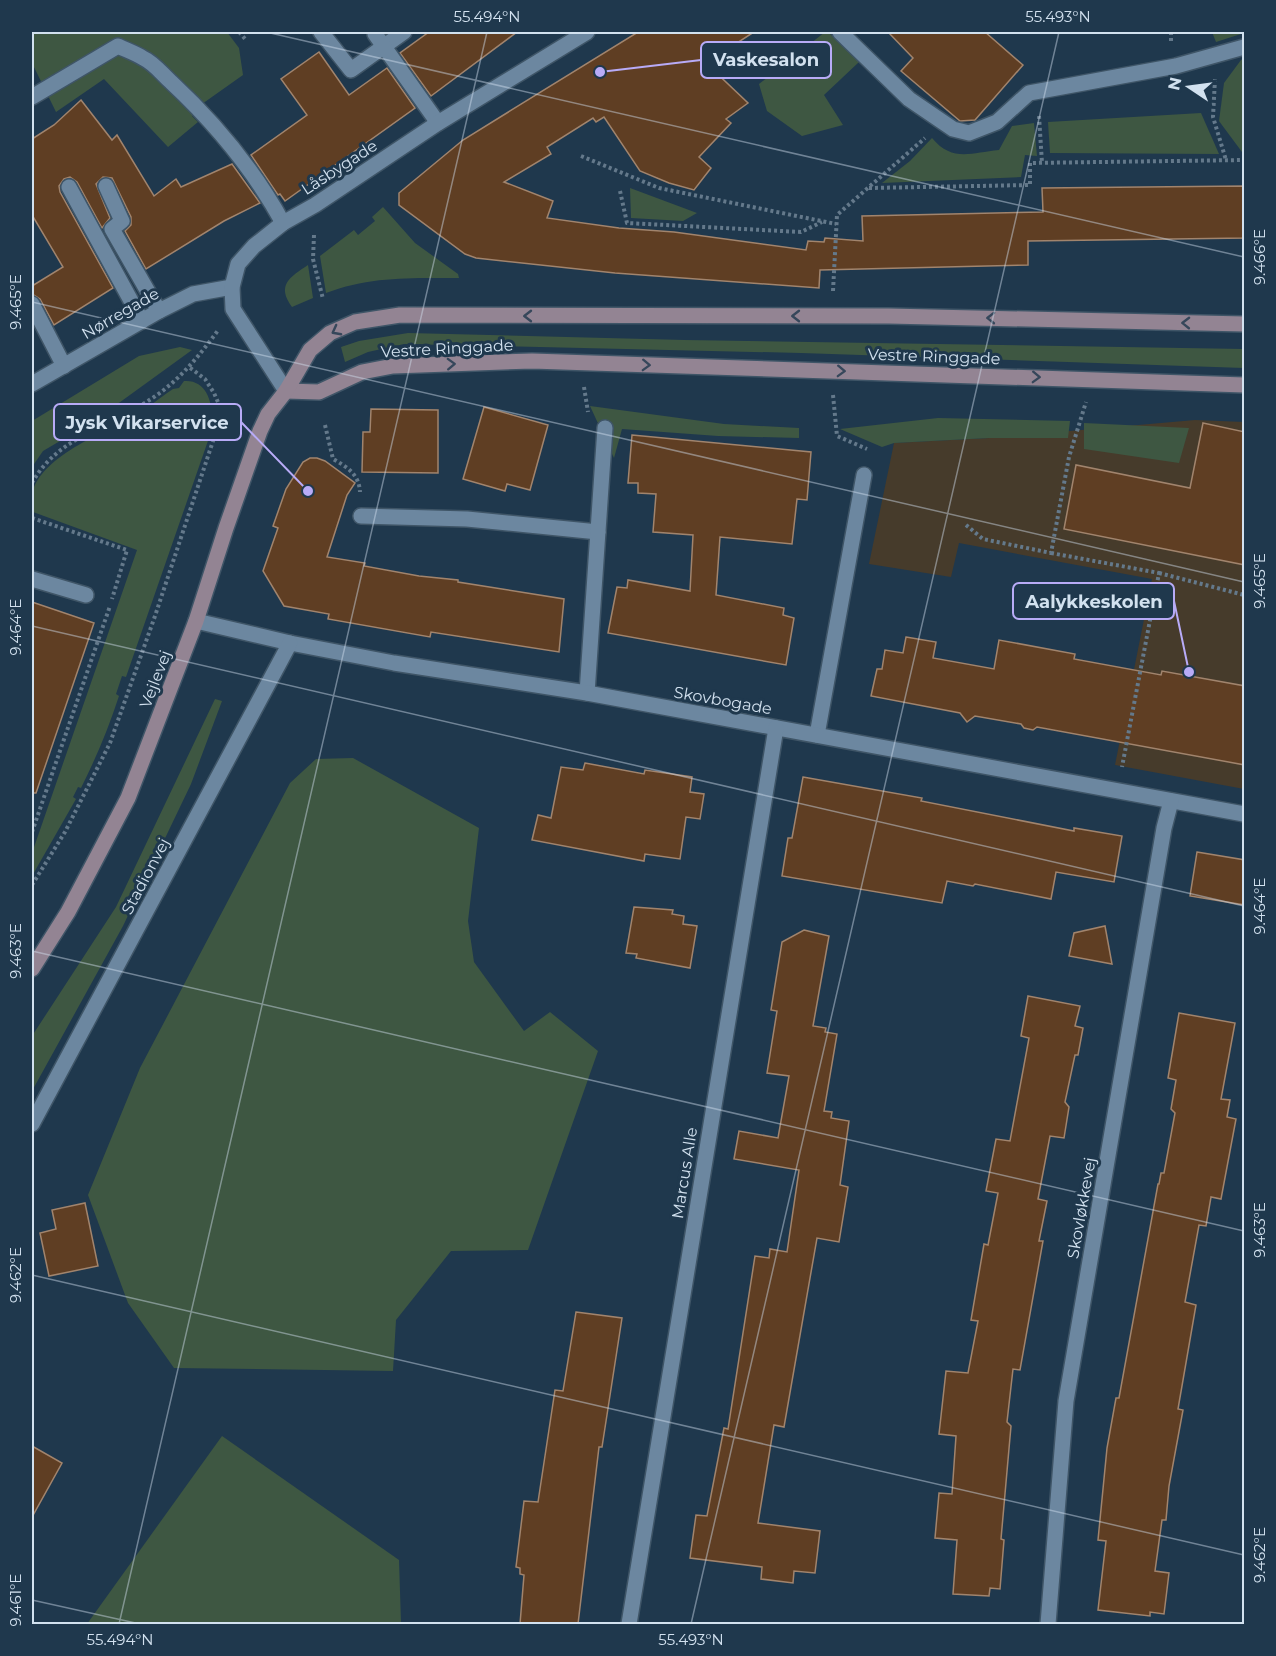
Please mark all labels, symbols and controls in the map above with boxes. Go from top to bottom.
text: 55.494°N [454,7,520,26]
text: 55.493°N [1025,7,1091,26]
callout: Vaskesalon [701,42,831,78]
text: Vaskesalon [712,49,819,71]
north arrow [1159,57,1219,117]
text: N [1164,75,1186,92]
street label: Låsbygade [298,136,381,199]
text: 9.466°E [1250,229,1269,285]
text: 9.465°E [6,274,25,330]
street label: Nørregade [78,284,162,343]
one-way arrow [524,310,533,322]
one-way arrow [792,310,801,322]
one-way arrow [987,312,996,325]
one-way arrow [1182,317,1191,329]
one-way arrow [332,324,342,335]
street label: Vestre Ringgade [380,336,514,361]
street label: Vestre Ringgade [867,345,1001,368]
one-way arrow [447,357,456,370]
one-way arrow [642,358,651,371]
one-way arrow [837,364,846,377]
one-way arrow [1032,370,1041,383]
callout: Jysk Vikarservice [54,404,241,440]
text: Jysk Vikarservice [64,412,229,434]
text: 9.465°E [1250,553,1269,609]
callout: Aalykkeskolen [1013,583,1174,619]
text: Aalykkeskolen [1024,591,1163,613]
text: 9.464°E [6,599,25,655]
street label: Vejlevej [136,648,175,711]
street label: Skovbogade [672,683,773,718]
street label: Stadionvej [117,835,173,918]
text: 9.464°E [1250,878,1269,934]
text: 9.463°E [6,923,25,979]
street label: Marcus Alle [668,1126,701,1220]
street label: Skovløkkevej [1063,1156,1100,1260]
text: 9.463°E [1250,1202,1269,1258]
text: 9.462°E [6,1247,25,1303]
text: 9.462°E [1250,1527,1269,1583]
text: 9.461°E [6,1574,25,1626]
text: 55.494°N [87,1630,153,1649]
text: 55.493°N [658,1630,724,1649]

